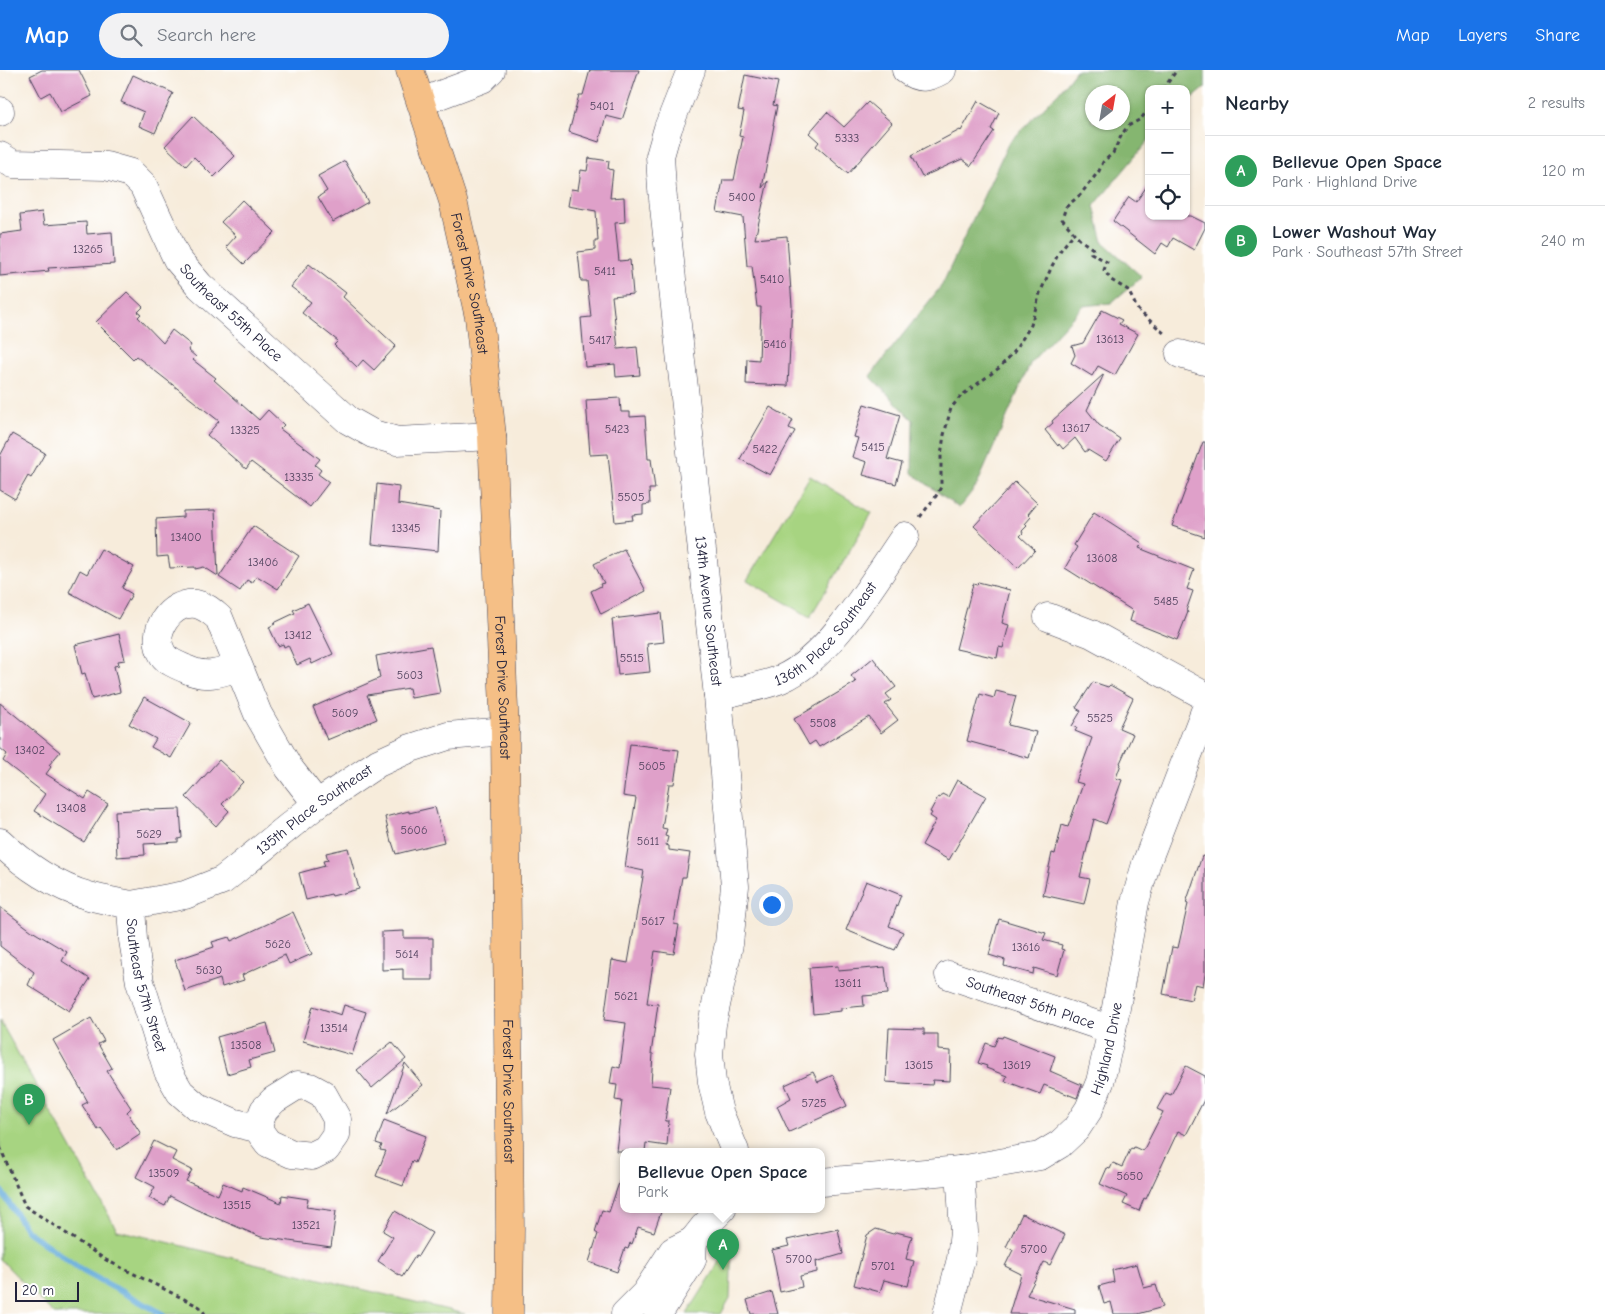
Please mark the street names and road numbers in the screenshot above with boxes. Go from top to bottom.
street label: Forest Drive Southeast [447,211,492,356]
street label: Southeast 55th Place [176,260,287,366]
street label: 134th Avenue Southeast [691,535,726,688]
street label: 136th Place Southeast [772,578,881,690]
street label: Forest Drive Southeast [491,615,514,760]
street label: 135th Place Southeast [252,760,376,859]
street label: Southeast 57th Street [123,918,171,1055]
street label: Southeast 56th Place [964,972,1098,1033]
street label: Highland Drive [1087,1000,1126,1098]
street label: Forest Drive Southeast [499,1019,518,1164]

